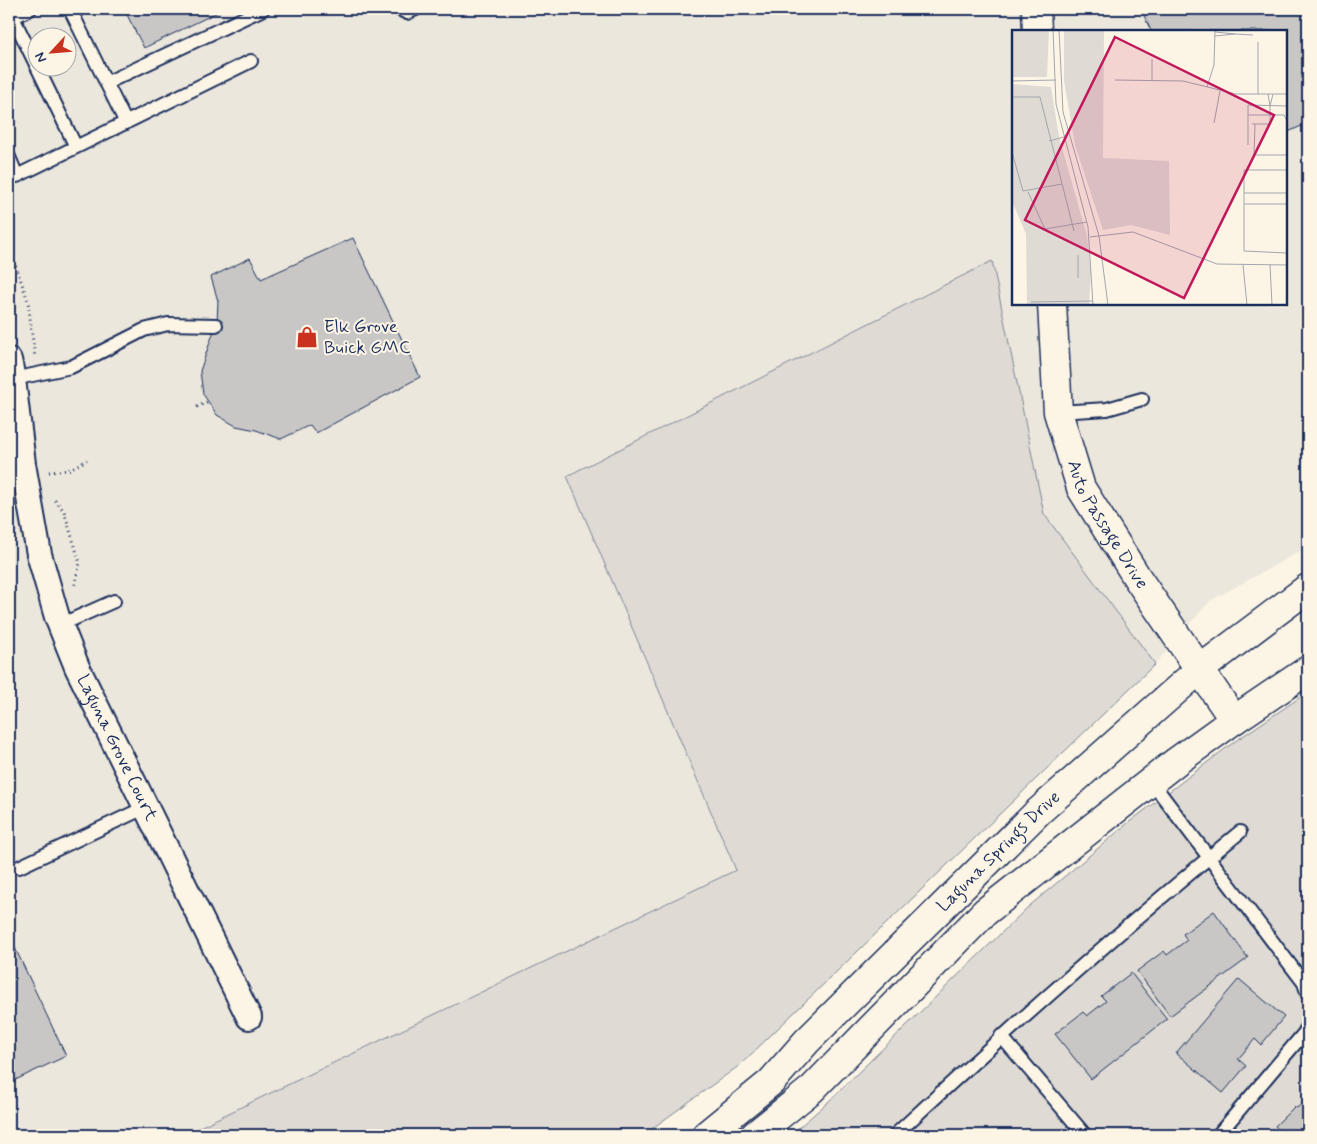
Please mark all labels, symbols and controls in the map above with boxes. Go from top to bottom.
north arrow [28,28,78,78]
inset map [1012,30,1287,305]
text: N [31,49,51,65]
place label: Elk Grove Buick GMC [324,315,411,360]
shop icon: Elk Grove Buick GMC [294,324,320,350]
street label: Auto Passage Drive [1061,457,1154,594]
street label: Laguna Grove Court [71,671,163,825]
street label: Laguna Springs Drive [932,786,1066,918]

